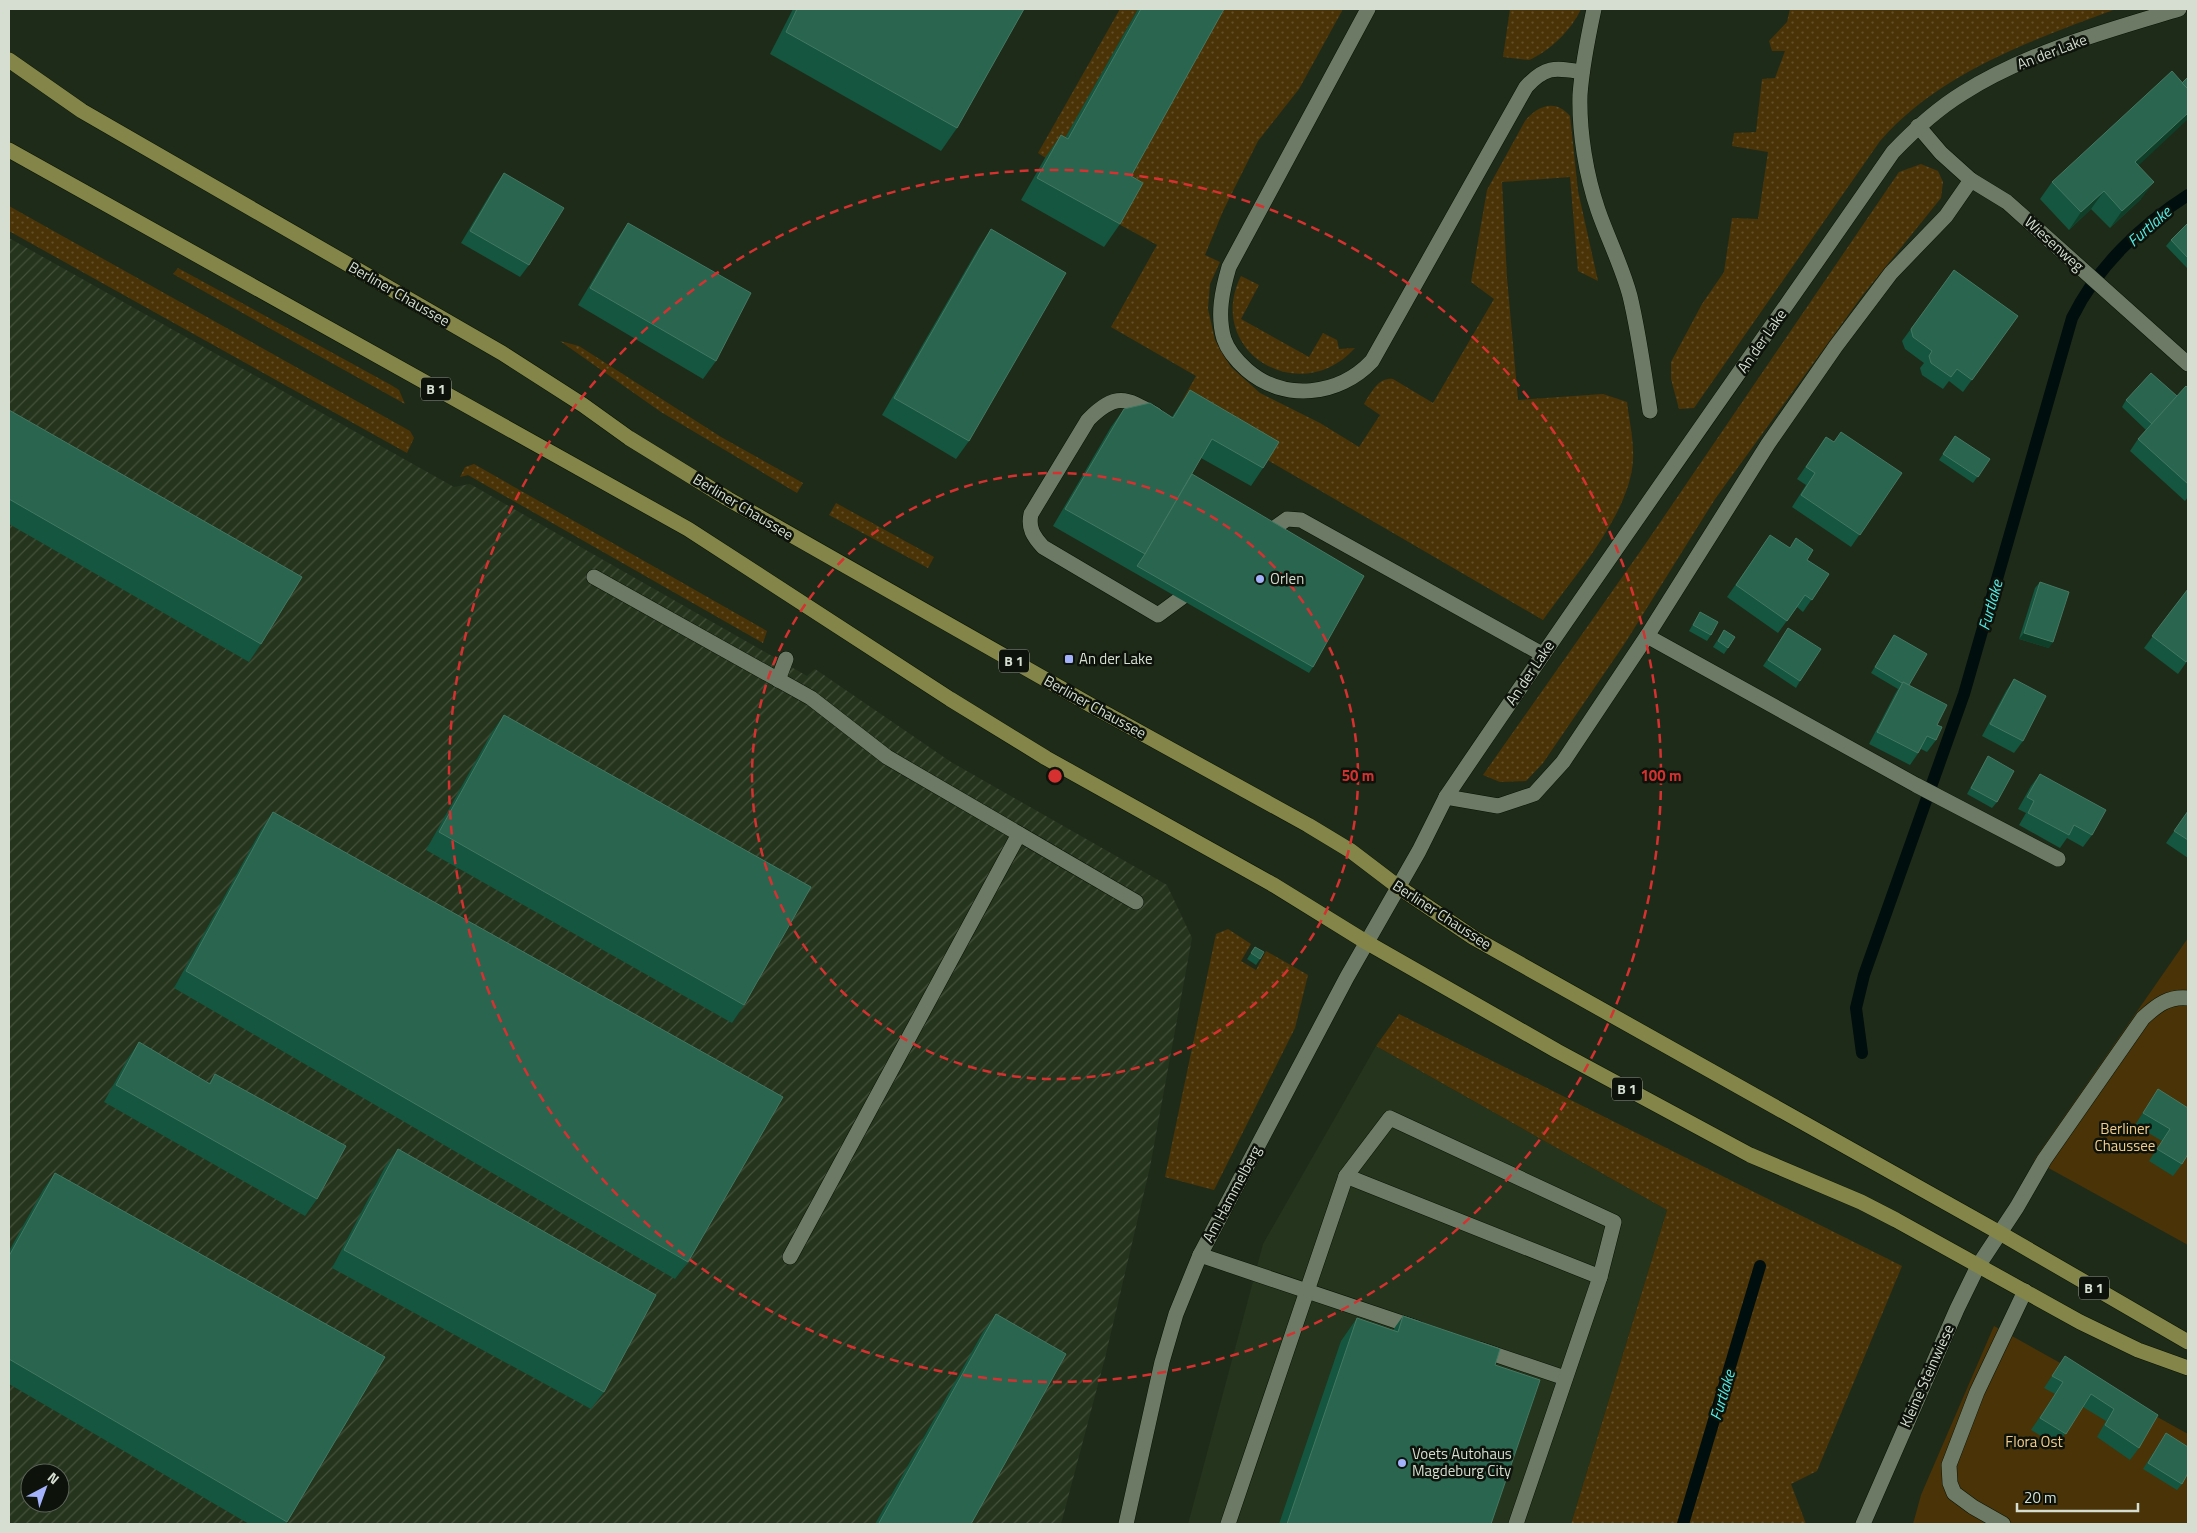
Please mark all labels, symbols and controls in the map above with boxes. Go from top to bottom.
street label: An der Lake [2013,28,2090,75]
water label: Furtlake [2122,199,2177,252]
street label: Wiesenweg [2019,211,2089,277]
street label: Berliner Chaussee [344,255,454,332]
street label: An der Lake [1731,304,1792,377]
road number: B 1 [421,378,451,400]
street label: Berliner Chaussee [689,467,798,546]
place label: Orlen [1270,567,1304,590]
marker: Orlen [1254,573,1266,585]
water label: Furtlake [1971,575,2009,633]
street label: An der Lake [1499,636,1560,710]
place label: An der Lake [1079,647,1153,670]
road number: B 1 [999,649,1029,672]
marker: An der Lake [1063,653,1075,665]
street label: Berliner Chaussee [1040,669,1151,744]
text: 50 m [1342,764,1374,787]
text: 100 m [1640,764,1682,787]
centre of rings [1046,767,1064,785]
street label: Berliner Chaussee [1388,874,1496,955]
road number: B 1 [1612,1078,1642,1100]
park label: Berliner Chaussee [2095,1117,2155,1157]
street label: Am Hammelberg [1196,1141,1267,1246]
road number: B 1 [2079,1276,2109,1300]
street label: Kleine Steinwiese [1894,1321,1960,1431]
water label: Furtlake [1703,1365,1741,1423]
park label: Flora Ost [2005,1430,2063,1453]
place label: Voets Autohaus Magdeburg City [1412,1442,1512,1482]
marker: Voets Autohaus Magdeburg City [1396,1457,1408,1469]
north arrow [20,1463,70,1513]
text: N [43,1467,64,1489]
scale bar [2017,1480,2138,1512]
text: 20 m [2024,1486,2057,1509]

